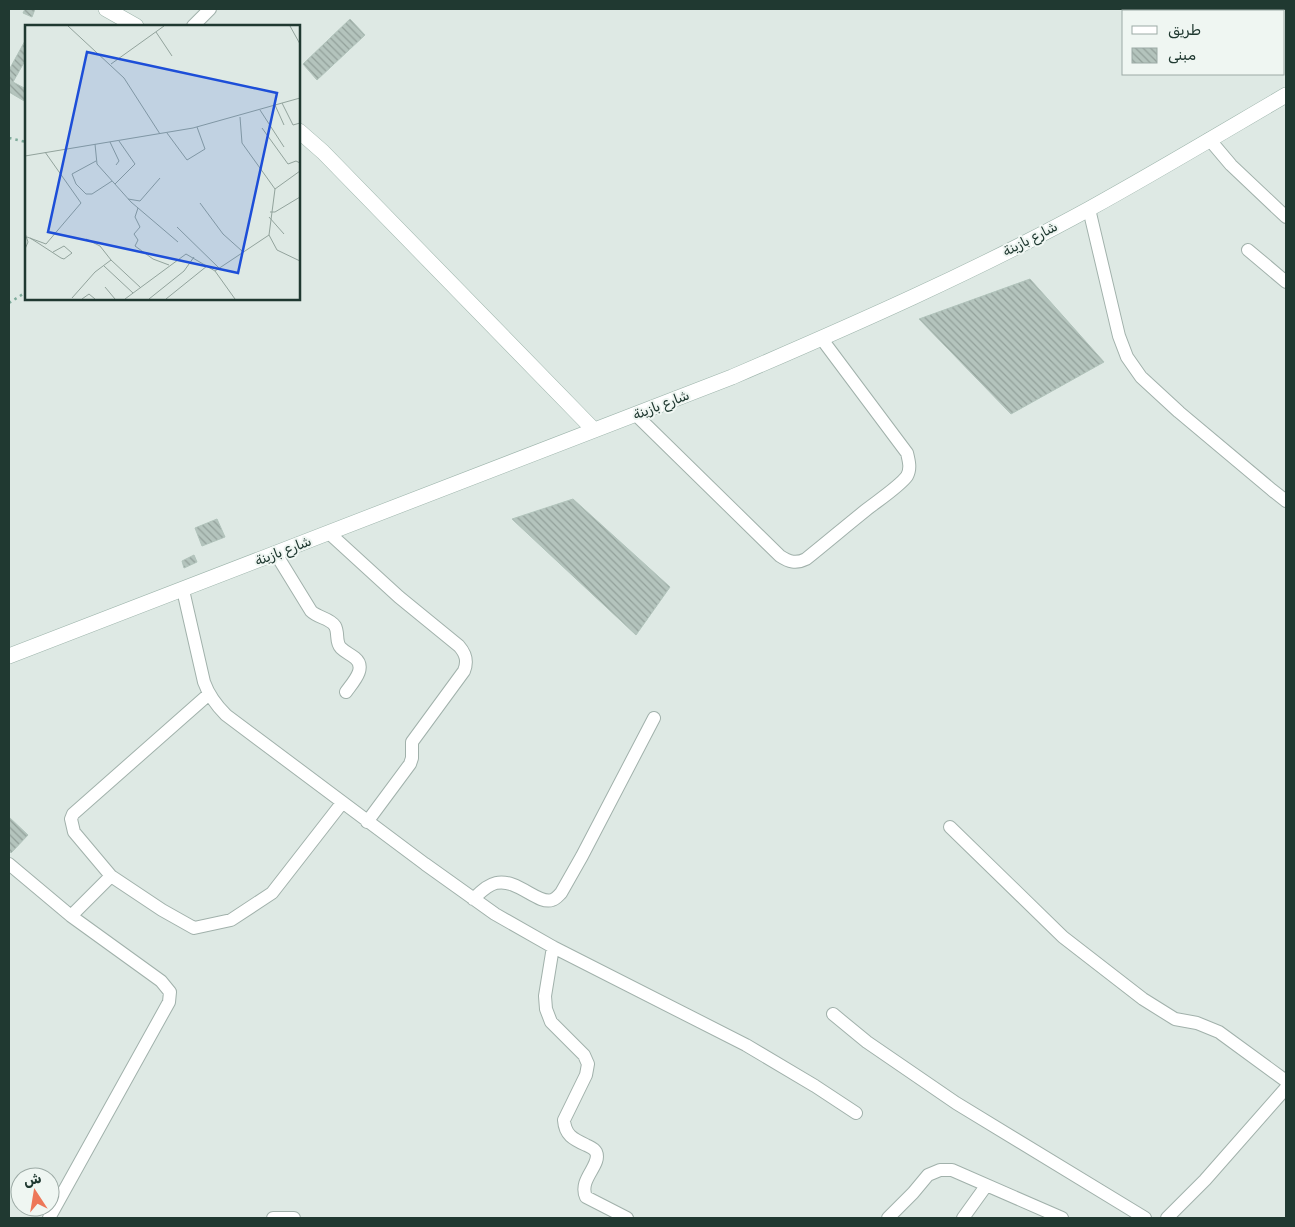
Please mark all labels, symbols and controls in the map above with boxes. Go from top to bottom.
legend [1122,10,1285,75]
text: طريق [1168,21,1201,39]
inset map [25,25,300,300]
text: مبنى [1168,46,1196,64]
street label: شارع بازينة [1000,218,1061,262]
street label: شارع بازينة [630,386,692,425]
street label: شارع بازينة [252,532,314,571]
north arrow [10,1167,60,1217]
text: ش [22,1170,43,1190]

